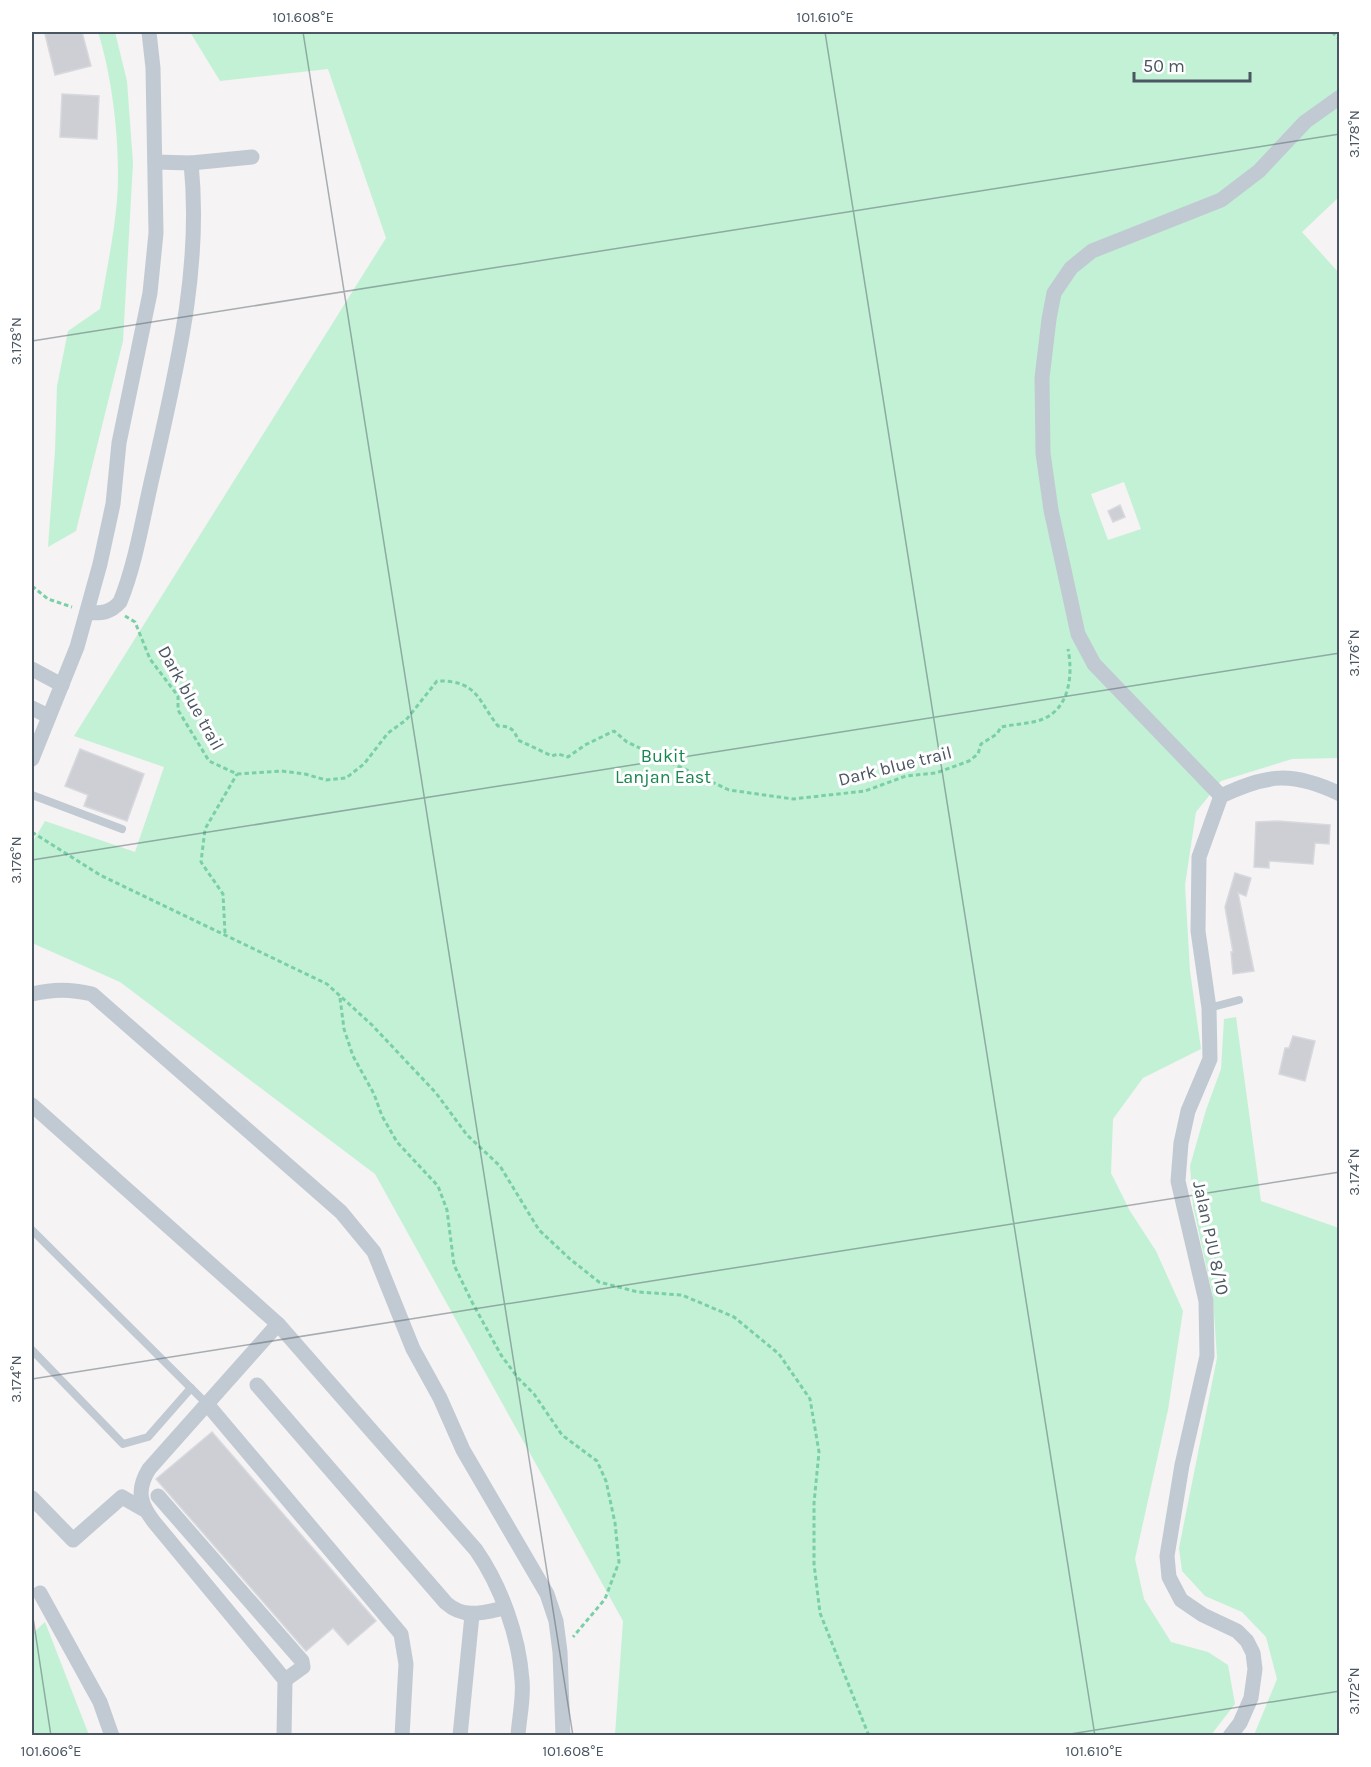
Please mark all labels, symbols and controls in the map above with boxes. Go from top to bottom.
text: 101.608°E [272,8,334,26]
text: 101.610°E [796,8,854,26]
scale bar [1134,45,1250,83]
text: 50 m [1143,55,1185,77]
text: 3.178°N [1345,110,1363,158]
text: 3.178°N [7,317,25,365]
text: 3.176°N [1345,629,1363,677]
street label: Dark blue trail [153,642,229,754]
street label: Dark blue trail [836,741,954,791]
park label: Bukit Lanjan East [615,745,711,788]
text: 3.176°N [7,836,25,884]
text: 3.174°N [1345,1148,1363,1196]
street label: Jalan PJU 8/10 [1188,1179,1234,1297]
text: 3.174°N [7,1355,25,1403]
text: 3.172°N [1345,1667,1363,1715]
text: 101.606°E [20,1742,82,1760]
text: 101.608°E [542,1742,604,1760]
text: 101.610°E [1065,1742,1123,1760]

